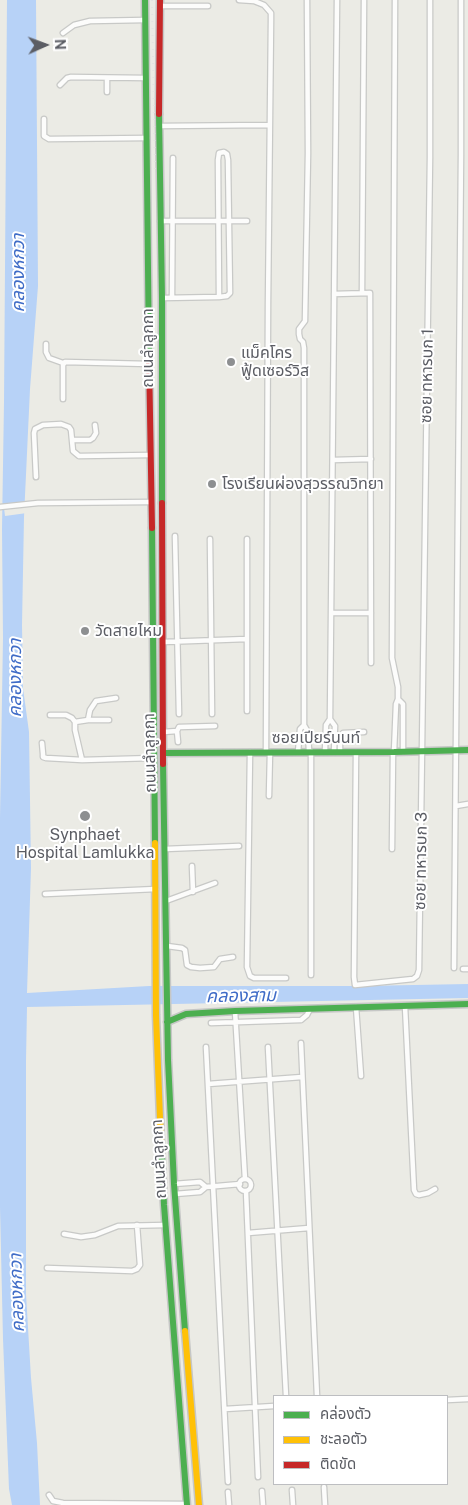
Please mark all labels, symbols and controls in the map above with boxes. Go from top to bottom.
north arrow [20,20,70,70]
text: N [52,39,68,50]
water label: คลองหกวา [7,234,29,312]
street label: ถนนลำลูกกา [138,308,158,388]
street label: ซอย ทหารบก 1 [417,329,437,423]
place label: แม็คโคร ฟู้ดเซอร์วิส [241,343,309,381]
marker: แม็คโคร ฟู้ดเซอร์วิส [225,356,237,368]
place label: โรงเรียนผ่องสุวรรณวิทยา [222,474,384,494]
marker: โรงเรียนผ่องสุวรรณวิทยา [206,478,218,490]
place label: วัดสายไหม [95,621,162,641]
marker: วัดสายไหม [79,625,91,637]
water label: คลองหกวา [4,639,26,717]
street label: ถนนลำลูกกา [140,713,160,793]
street label: ซอยเปียร์นนท์ [272,728,360,748]
marker: Synphaet Hospital Lamlukka [78,809,92,823]
street label: ซอย ทหารบก 3 [411,812,431,910]
place label: Synphaet Hospital Lamlukka [16,825,154,863]
water label: คลองสาม [206,985,276,1007]
street label: ถนนลำลูกกา [147,1119,171,1199]
water label: คลองหกวา [5,1253,29,1333]
legend [273,1395,448,1485]
text: คล่องตัว [320,1405,371,1422]
text: ชะลอตัว [320,1430,367,1447]
text: ติดขัด [320,1455,356,1472]

